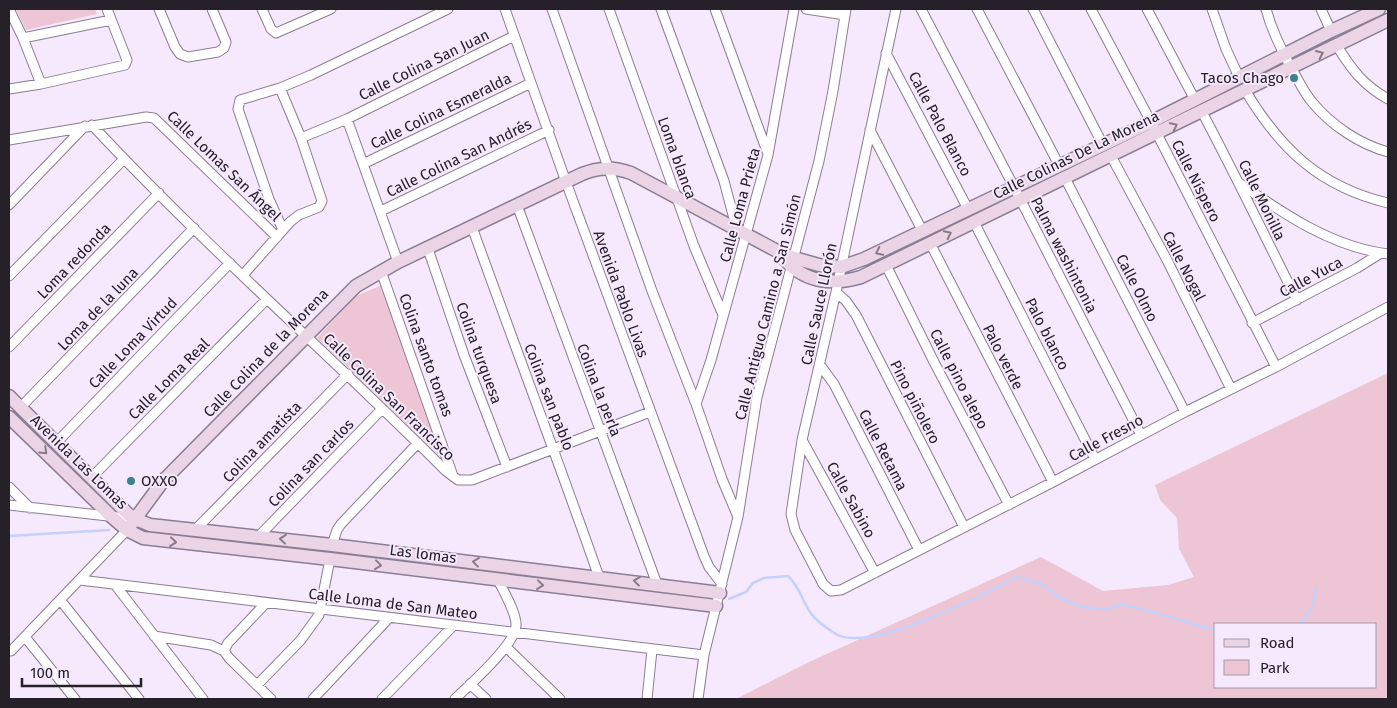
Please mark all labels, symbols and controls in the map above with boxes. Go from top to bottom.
street label: Calle Colina San Juan [356,26,492,104]
one-way arrow [1315,50,1324,61]
street label: Calle Colina Esmeralda [368,69,514,153]
street label: Calle Palo Blanco [905,69,975,179]
place label: Tacos Chago [1201,69,1284,87]
marker: Tacos Chago [1288,72,1300,84]
street label: Calle Lomas San Ángel [163,107,285,225]
street label: Calle Colinas De La Morena [990,107,1162,203]
street label: Loma blanca [654,114,700,202]
street label: Calle Colina San Andrés [383,115,535,201]
one-way arrow [1169,122,1178,132]
street label: Calle Níspero [1168,137,1224,225]
street label: Calle Loma Prieta [716,146,764,264]
street label: Calle Monilla [1235,157,1289,243]
street label: Calle Antiguo Camino a San Simón [731,192,805,422]
street label: Palma washintonia [1027,194,1101,316]
street label: Loma redonda [33,219,115,303]
street label: Avenida Pablo Livas [590,228,652,360]
street label: Calle Nogal [1159,228,1210,305]
one-way arrow [943,230,952,240]
street label: Calle Sauce Llorón [797,241,841,367]
one-way arrow [875,246,884,256]
street label: Calle Olmo [1112,251,1162,325]
street label: Calle Yuca [1277,253,1345,301]
street label: Loma de la luna [54,264,142,354]
street label: Calle Colina de la Morena [200,285,332,421]
street label: Colina santo tomas [395,291,457,419]
street label: Calle Loma Virtud [85,294,181,392]
street label: Palo blanco [1021,295,1073,373]
street label: Colina turquesa [452,300,506,406]
street label: Palo verde [979,321,1027,393]
street label: Calle pino alepo [926,326,992,432]
street label: Calle Colina San Francisco [320,329,458,465]
street label: Calle Loma Real [125,334,214,423]
street label: Colina san pablo [520,341,578,453]
street label: Colina la perla [573,341,625,439]
street label: Pino piñolero [886,357,944,447]
street label: Colina amatista [219,398,305,486]
street label: Calle Retama [855,406,911,494]
street label: Avenida Las Lomas [27,411,131,513]
street label: Calle Fresno [1066,411,1146,465]
street label: Colina san carlos [264,415,358,511]
one-way arrow [38,445,47,454]
street label: Calle Sabino [823,459,879,541]
place label: OXXO [141,472,178,490]
marker: OXXO [125,475,137,487]
one-way arrow [279,534,287,545]
one-way arrow [169,536,177,547]
street label: Las lomas [389,541,457,567]
one-way arrow [471,557,479,568]
one-way arrow [375,559,383,570]
one-way arrow [633,576,641,587]
one-way arrow [536,579,544,590]
street label: Calle Loma de San Mateo [307,585,479,623]
legend [1214,623,1377,688]
text: Road [1260,634,1295,652]
scale bar [22,656,141,688]
text: Park [1260,659,1290,677]
text: 100 m [30,664,70,682]

